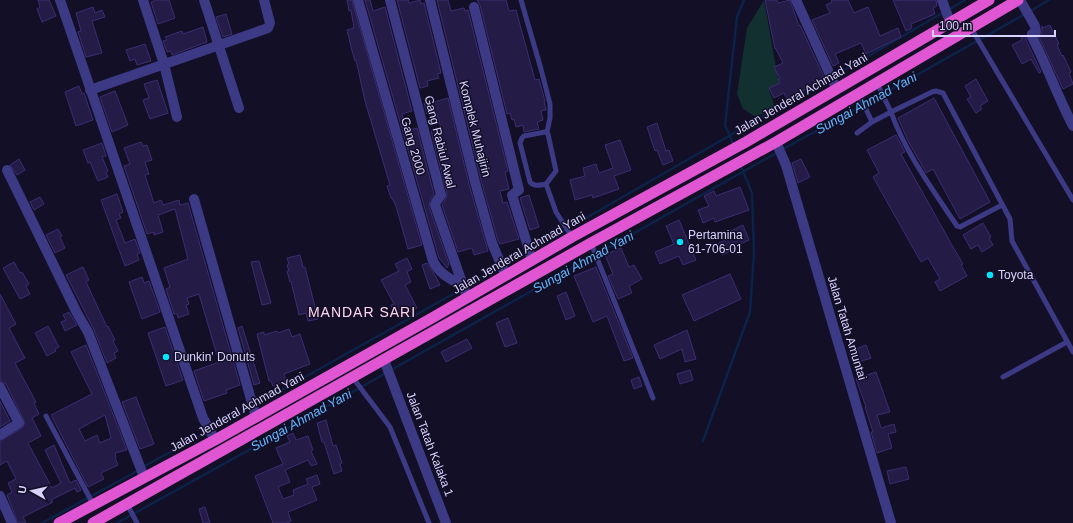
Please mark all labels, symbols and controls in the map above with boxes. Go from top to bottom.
scale bar [933,12,1055,38]
text: 100 m [939,19,972,33]
street label: Jalan Jenderal Achmad Yani [732,50,870,138]
water label: Sungai Ahmad Yani [813,68,920,137]
street label: Komplek Muhajirin [456,79,494,179]
street label: Gang Rabiul Awal [422,94,458,190]
street label: Gang 2000 [398,116,428,177]
street label: Jalan Jenderal Achmad Yani [450,209,588,297]
water label: Sungai Ahmad Yani [530,227,637,296]
place label: Pertamina 61-706-01 [688,228,743,256]
marker: Pertamina 61-706-01 [675,237,685,247]
place label: Toyota [998,268,1034,282]
marker: Toyota [985,270,995,280]
street label: Jalan Tatah Amuntai [825,274,869,382]
district label: MANDAR SARI [308,304,416,320]
place label: Dunkin' Donuts [174,350,255,364]
marker: Dunkin' Donuts [161,352,171,362]
street label: Jalan Jenderal Achmad Yani [168,369,306,455]
water label: Sungai Ahmad Yani [248,385,355,454]
street label: Jalan Tatah Kalaka 1 [404,390,457,499]
north arrow [12,471,52,511]
text: U [16,485,29,494]

